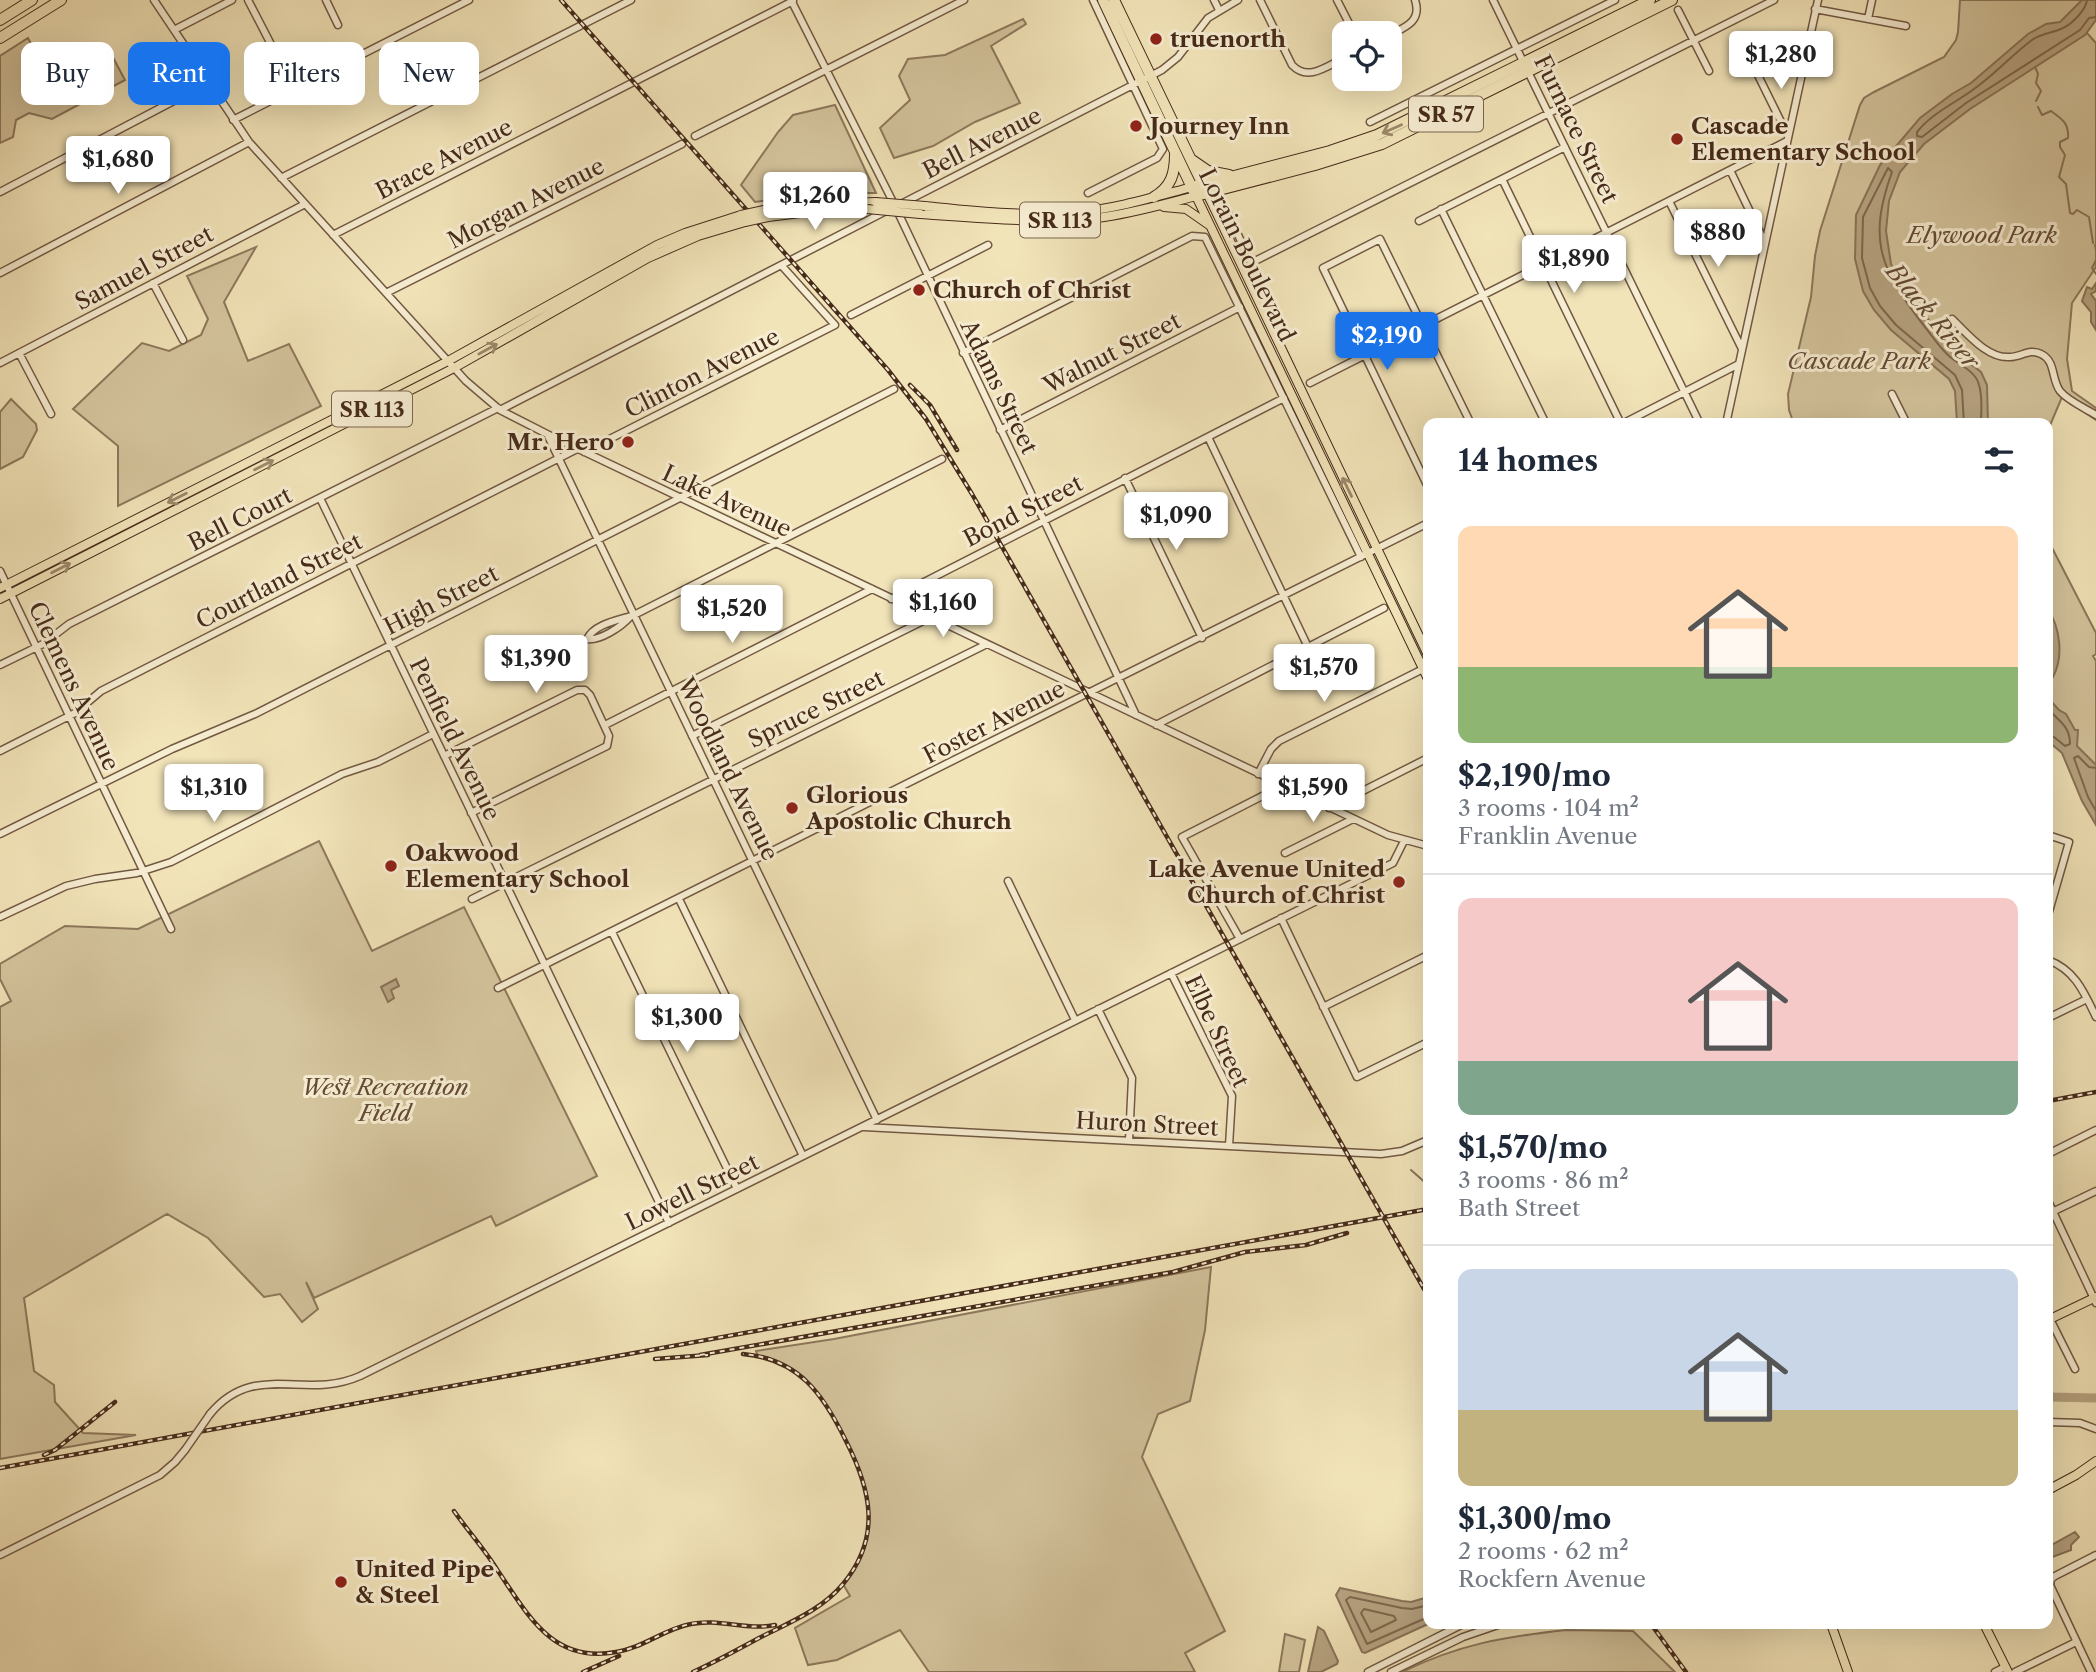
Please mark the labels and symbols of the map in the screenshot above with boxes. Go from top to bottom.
place label: truenorth [1170,25,1286,53]
marker: truenorth [1148,31,1164,47]
pin: $1,280 [1724,32,1838,91]
street label: Furnace Street [1528,50,1624,208]
road number: SR 57 [1409,96,1483,132]
street label: Bell Avenue [918,101,1046,185]
place label: Journey Inn [1146,112,1290,140]
place label: Cascade Elementary School [1691,112,1915,166]
street label: Brace Avenue [371,113,517,205]
marker: Journey Inn [1128,118,1144,134]
one-way arrow [1381,123,1403,136]
marker: Cascade Elementary School [1669,131,1685,147]
pin: $1,680 [61,136,175,196]
street label: Morgan Avenue [443,152,609,254]
street label: Lorain Boulevard [1193,164,1301,346]
pin: $1,260 [758,173,872,232]
road number: SR 113 [1020,202,1100,238]
pin: $880 [1677,210,1759,269]
street label: Samuel Street [70,220,218,316]
park label: Elywood Park [1905,221,2057,249]
pin: $1,890 [1517,236,1631,295]
water label: Black River [1879,255,1987,376]
place label: Church of Christ [933,276,1132,304]
marker: Church of Christ [911,282,927,298]
street label: Walnut Street [1038,306,1185,400]
pin: $2,190 [1330,312,1444,372]
street label: Adams Street [954,315,1043,459]
street label: Clinton Avenue [620,322,784,424]
one-way arrow [477,342,497,356]
park label: Cascade Park [1787,347,1931,375]
road number: SR 113 [332,392,412,426]
place label: Mr. Hero [507,428,614,456]
marker: Mr. Hero [620,434,636,450]
one-way arrow [253,457,273,471]
street label: Lake Avenue [658,459,796,543]
street label: Bond Street [959,469,1087,553]
one-way arrow [1340,477,1353,498]
street label: Bell Court [183,481,297,557]
one-way arrow [167,492,188,505]
pin: $1,090 [1119,492,1233,552]
street label: Courtland Street [191,527,367,635]
street label: High Street [379,559,503,641]
one-way arrow [50,560,71,574]
pin: $1,160 [886,580,1000,639]
pin: $1,520 [675,586,789,645]
street label: Clemens Avenue [23,597,125,775]
pin: $1,390 [479,636,593,695]
pin: $1,570 [1267,644,1381,704]
street label: Penfield Avenue [404,653,506,825]
street label: Spruce Street [743,664,889,754]
street label: Woodland Avenue [671,672,784,865]
street label: Foster Avenue [919,674,1069,770]
pin: $1,310 [157,764,271,824]
pin: $1,590 [1256,764,1370,824]
place label: Glorious Apostolic Church [805,781,1012,835]
marker: Glorious Apostolic Church [784,800,800,816]
place label: Oakwood Elementary School [405,839,629,893]
place label: Lake Avenue United Church of Christ [1148,855,1386,909]
marker: Oakwood Elementary School [383,858,399,874]
marker: Lake Avenue United Church of Christ [1391,874,1407,890]
street label: Elbe Street [1179,970,1255,1092]
pin: $1,300 [630,995,744,1054]
park label: West Recreation Field [302,1073,469,1127]
street label: Huron Street [1075,1106,1219,1142]
street label: Lowell Street [621,1148,763,1236]
place label: United Pipe & Steel [355,1555,495,1609]
marker: United Pipe & Steel [333,1574,349,1590]

